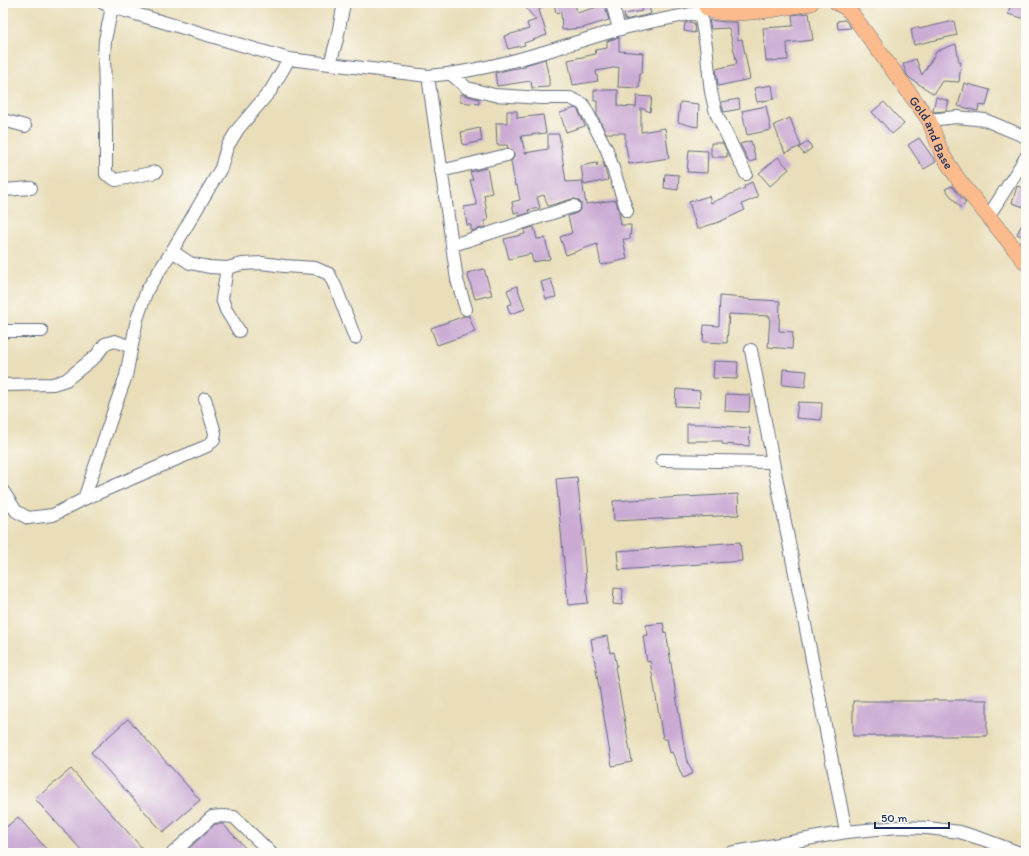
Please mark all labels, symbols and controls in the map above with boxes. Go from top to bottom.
street label: Gold and Base [907,93,957,171]
scale bar [875,804,949,830]
text: 50 m [881,811,907,825]

